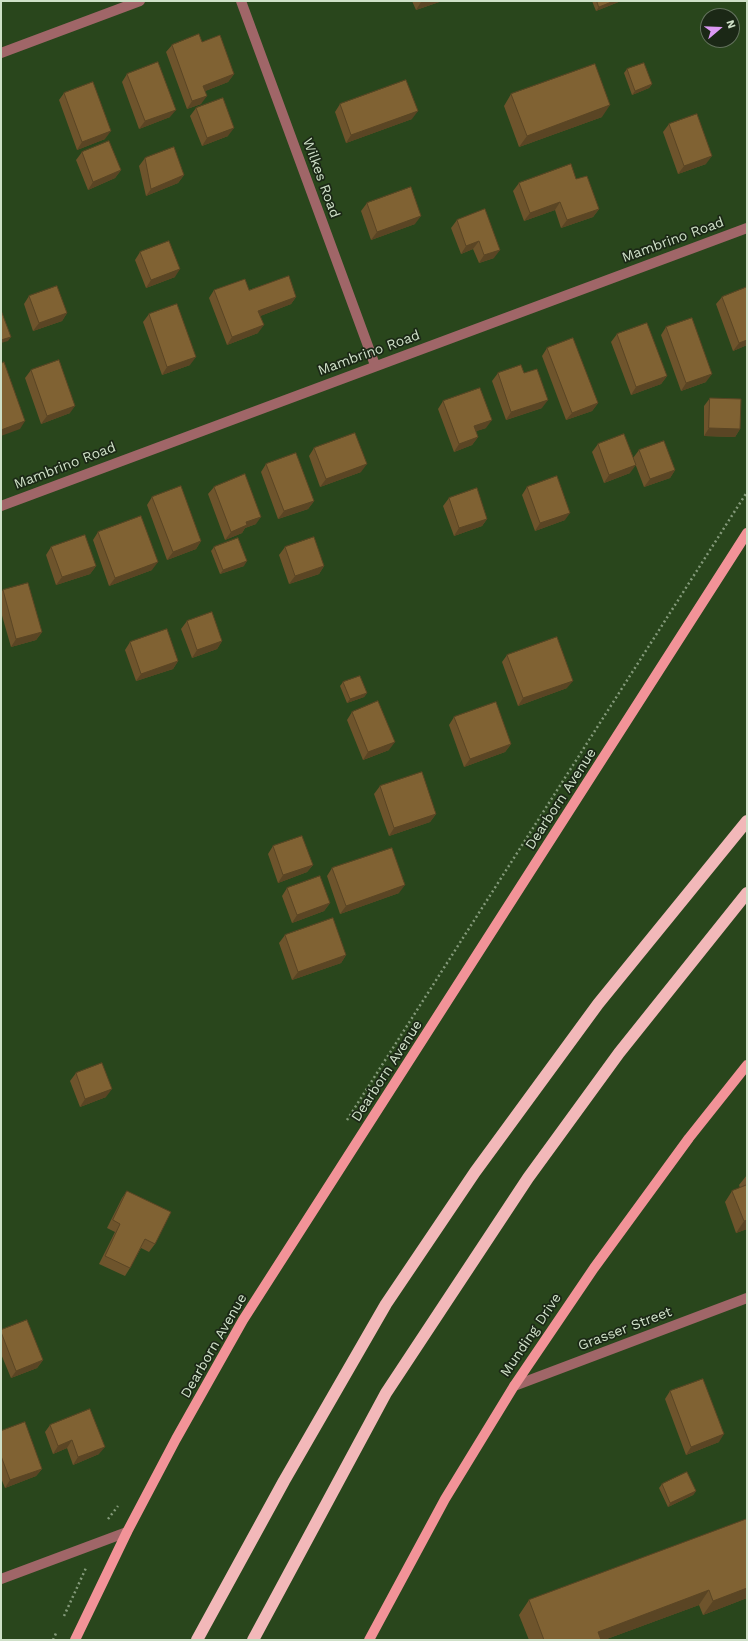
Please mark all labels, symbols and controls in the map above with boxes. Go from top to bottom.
north arrow [700,8,740,48]
text: N [723,18,738,30]
street label: Wilkes Road [299,136,343,220]
street label: Mambrino Road [620,214,726,266]
street label: Mambrino Road [316,327,422,379]
street label: Mambrino Road [12,439,118,493]
street label: Dearborn Avenue [522,745,600,853]
street label: Dearborn Avenue [348,1017,426,1125]
street label: Munding Drive [497,1290,565,1380]
street label: Dearborn Avenue [177,1291,251,1401]
street label: Grasser Street [576,1303,674,1355]

